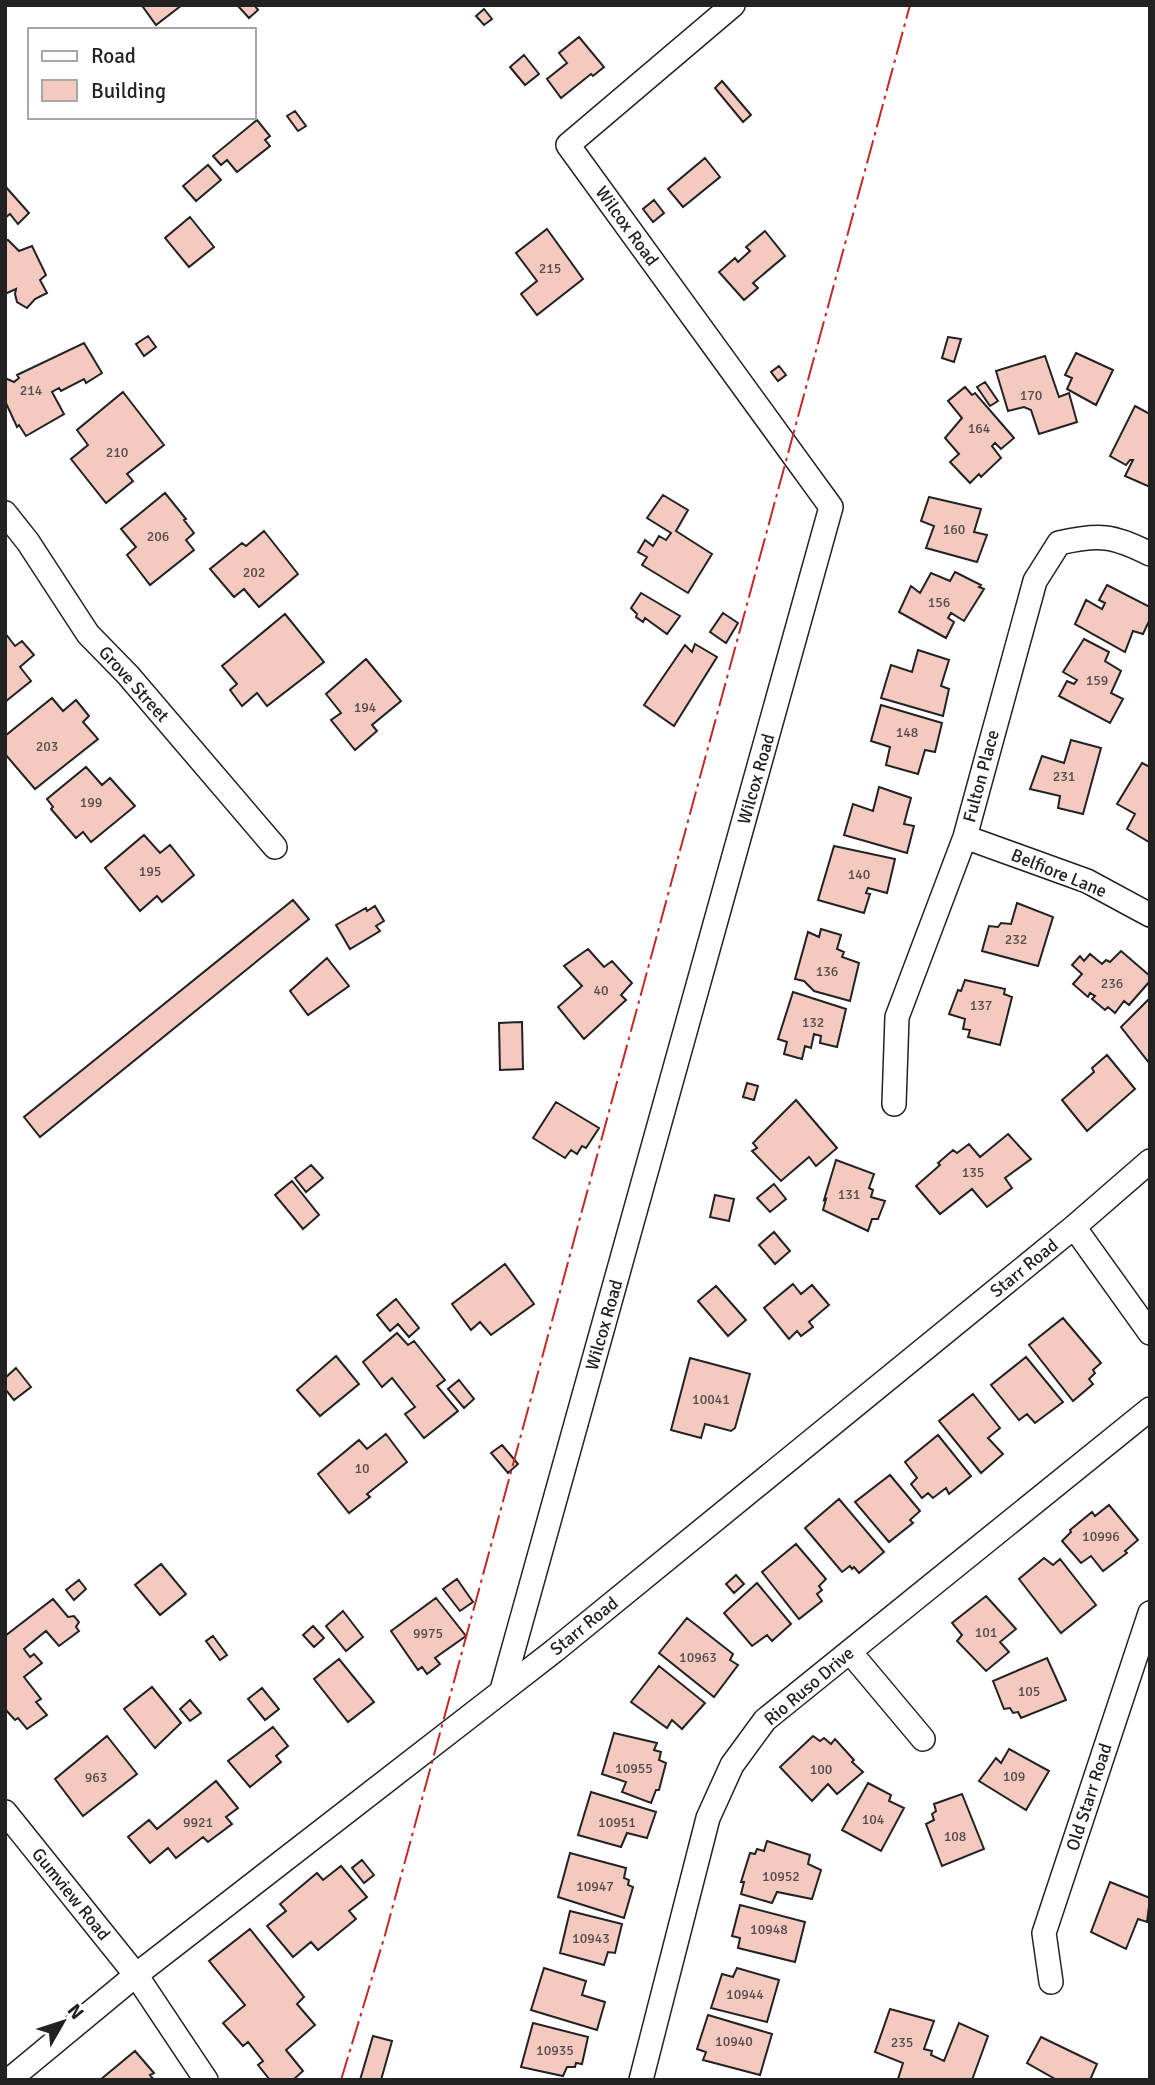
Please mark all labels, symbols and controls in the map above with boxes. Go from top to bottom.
legend [28,28,256,119]
text: Road [91,43,136,69]
text: Building [91,78,166,104]
street label: Wilcox Road [591,182,663,270]
house number: 215 [539,260,561,277]
house number: 214 [20,382,43,399]
house number: 170 [1020,387,1042,404]
house number: 164 [968,420,991,437]
house number: 210 [106,444,128,461]
house number: 160 [943,521,965,538]
house number: 206 [147,528,169,545]
house number: 202 [243,564,265,581]
house number: 156 [928,594,950,611]
street label: Grove Street [94,641,174,727]
house number: 159 [1086,672,1108,689]
house number: 194 [354,699,377,716]
house number: 148 [896,724,918,741]
street label: Fulton Place [958,727,1004,825]
street label: Wilcox Road [733,731,779,827]
house number: 203 [36,738,58,755]
house number: 231 [1053,768,1075,785]
house number: 199 [80,794,102,811]
street label: Belfiore Lane [1008,844,1110,902]
house number: 195 [139,863,161,880]
house number: 140 [848,866,870,883]
house number: 232 [1005,931,1027,948]
house number: 136 [816,963,838,980]
house number: 236 [1101,975,1123,992]
house number: 40 [593,982,609,999]
house number: 137 [970,997,992,1014]
house number: 132 [802,1014,824,1031]
house number: 135 [962,1164,984,1181]
house number: 131 [838,1186,860,1203]
street label: Starr Road [986,1234,1062,1302]
street label: Wilcox Road [581,1277,627,1373]
house number: 10041 [692,1391,730,1408]
house number: 10 [354,1460,370,1477]
house number: 10996 [1082,1528,1120,1545]
street label: Starr Road [546,1592,622,1660]
house number: 101 [975,1624,997,1641]
house number: 9975 [413,1625,443,1642]
street label: Rio Ruso Drive [760,1642,858,1730]
house number: 10963 [679,1649,717,1666]
house number: 105 [1018,1683,1040,1700]
street label: Old Starr Road [1061,1740,1117,1854]
house number: 10955 [615,1760,653,1777]
house number: 100 [810,1761,832,1778]
house number: 109 [1003,1768,1025,1785]
house number: 963 [85,1769,107,1786]
house number: 104 [862,1811,885,1828]
house number: 9921 [183,1814,213,1831]
house number: 10951 [598,1814,636,1831]
house number: 108 [944,1828,966,1845]
street label: Gumview Road [27,1843,115,1945]
house number: 10952 [762,1868,800,1885]
house number: 10947 [576,1878,614,1895]
house number: 10948 [750,1921,788,1938]
house number: 10943 [572,1930,610,1947]
house number: 10944 [726,1986,764,2003]
north arrow [28,1987,98,2057]
text: N [62,1999,89,2025]
house number: 10940 [715,2033,753,2050]
house number: 235 [891,2034,913,2051]
house number: 10935 [536,2042,574,2059]

